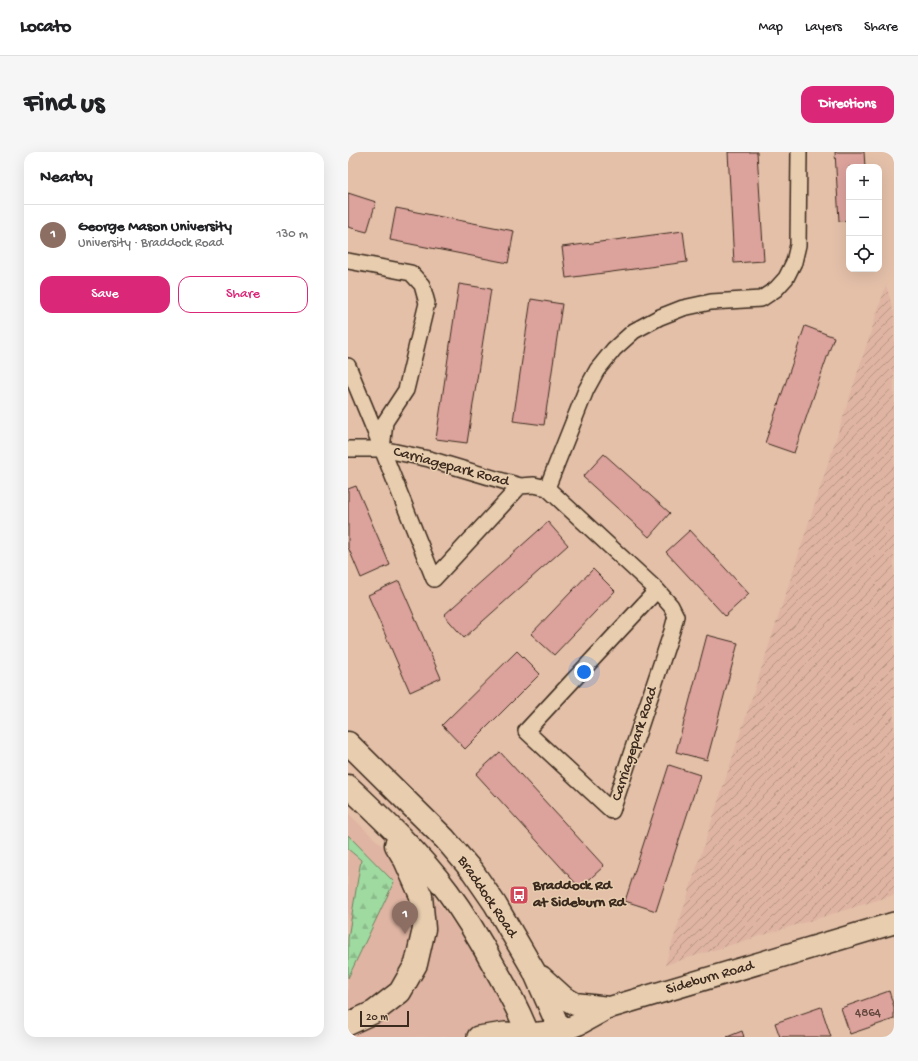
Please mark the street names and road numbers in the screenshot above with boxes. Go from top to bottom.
street label: Carriagepark Road [391,443,512,491]
street label: Carriagepark Road [608,684,662,803]
street label: Braddock Road [452,852,522,942]
street label: Sideburn Road [664,957,757,999]

